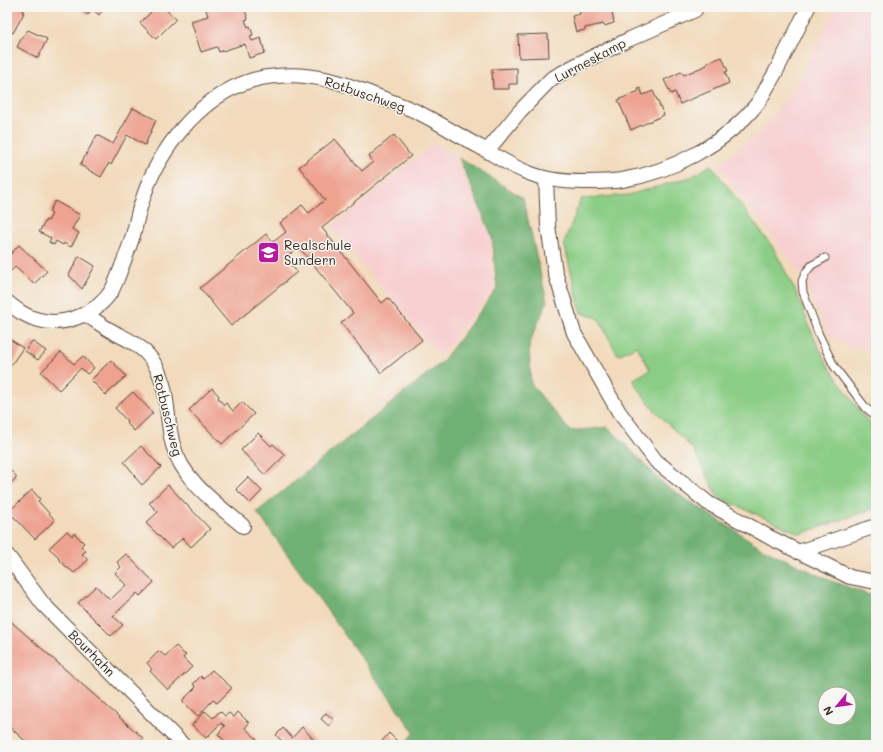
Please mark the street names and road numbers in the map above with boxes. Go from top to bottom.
street label: Lurmeskamp [551,34,628,86]
street label: Rotbuschweg [323,72,408,115]
street label: Rotbuschweg [150,372,187,458]
street label: Bourhahn [65,626,119,680]

